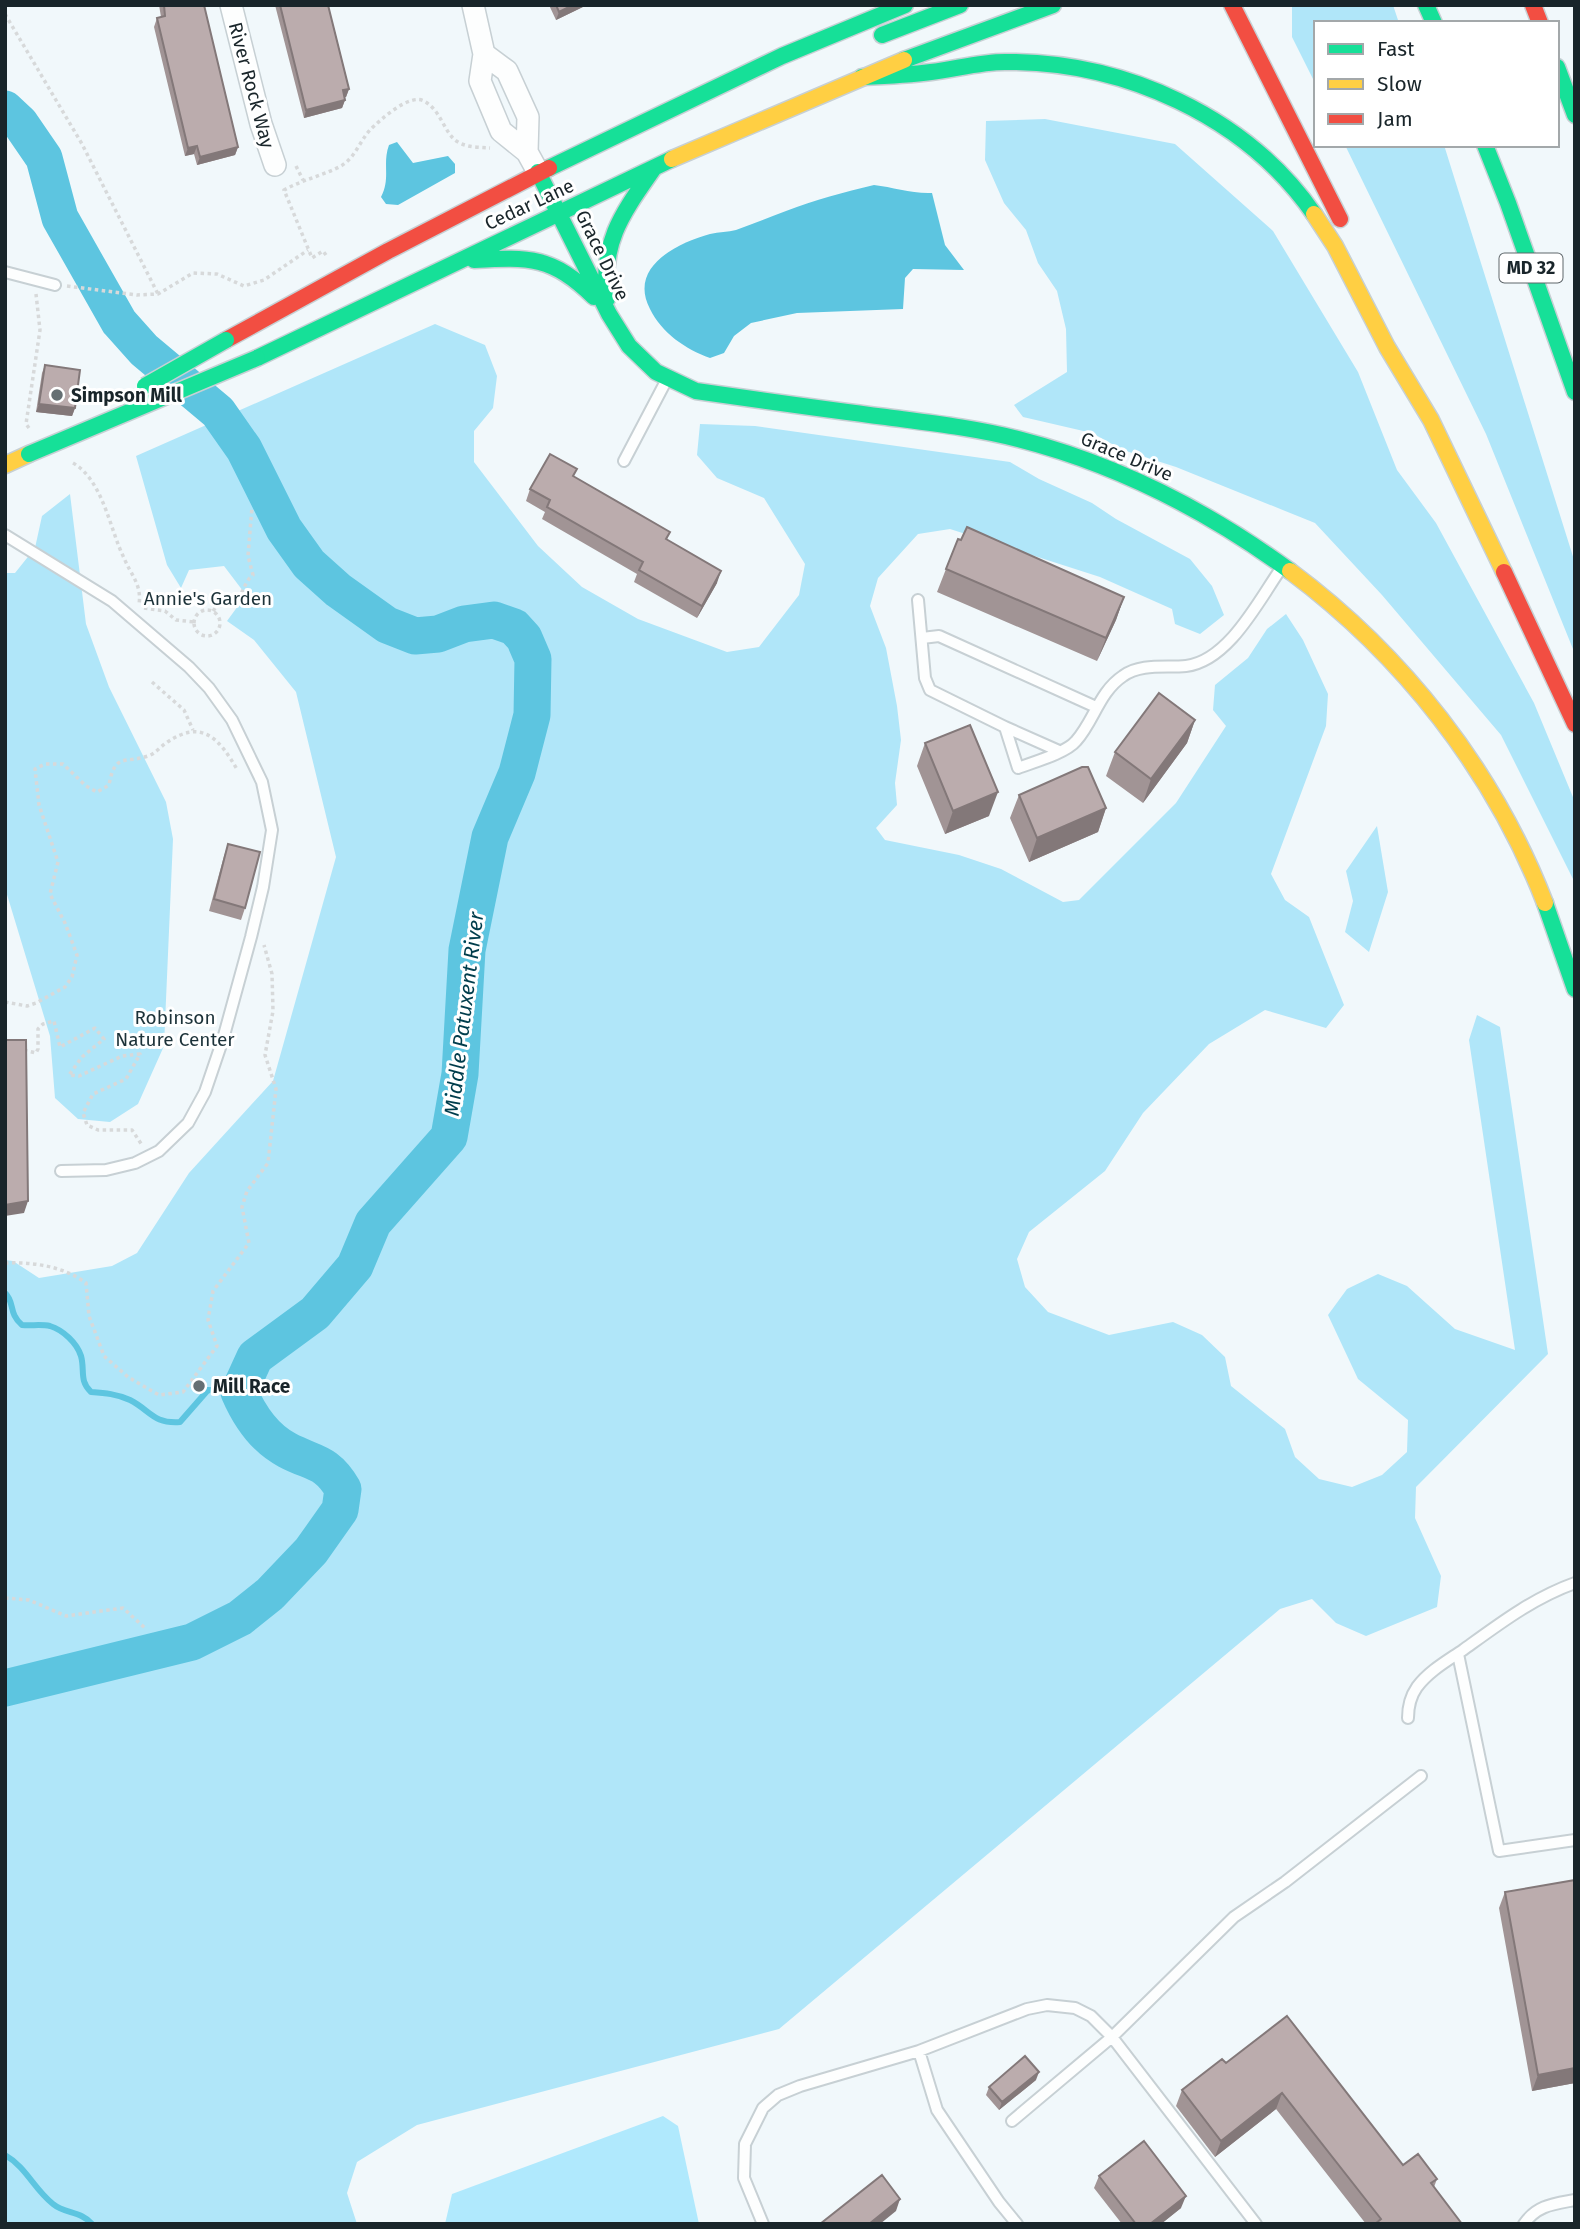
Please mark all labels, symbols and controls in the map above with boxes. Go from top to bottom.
street label: River Rock Way [224,20,280,151]
legend [1314,21,1559,147]
text: Fast [1377,36,1415,62]
text: Slow [1377,71,1422,97]
text: Jam [1377,106,1413,132]
street label: Cedar Lane [481,174,577,235]
street label: Grace Drive [571,206,634,304]
road number: MD 32 [1500,254,1562,282]
place label: Simpson Mill [71,384,182,407]
marker: Simpson Mill [49,387,65,403]
street label: Grace Drive [1077,427,1176,486]
park label: Annie's Garden [144,587,272,610]
water label: Middle Patuxent River [439,910,490,1117]
park label: Robinson Nature Center [115,1006,235,1051]
place label: Mill Race [213,1375,290,1398]
marker: Mill Race [191,1378,207,1394]

